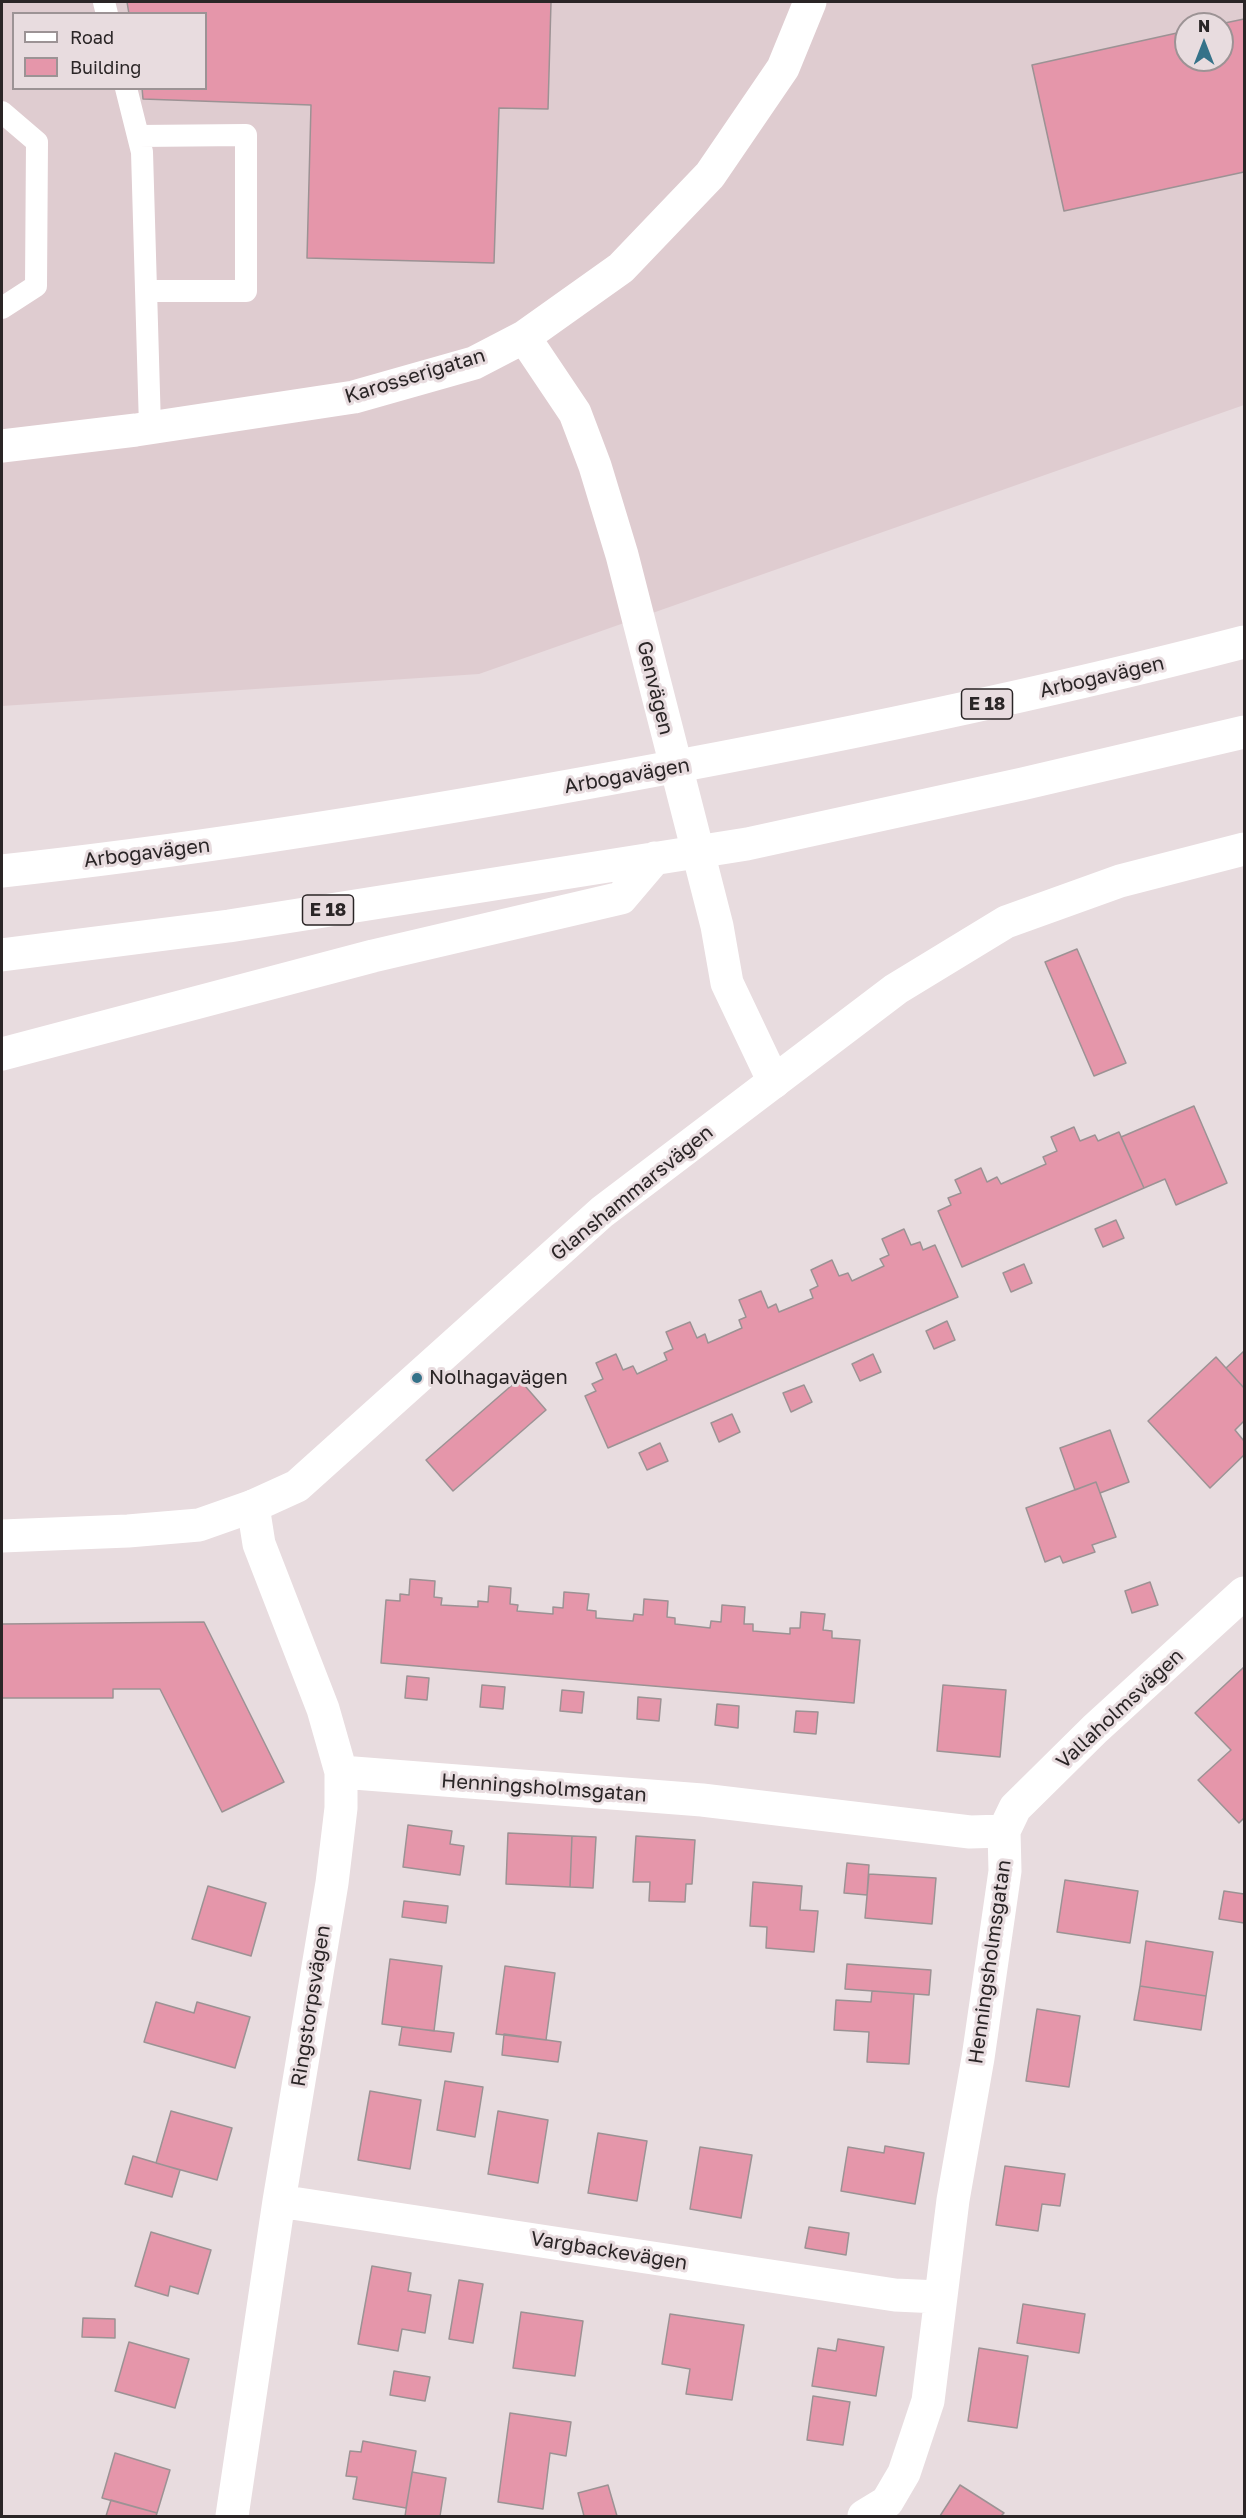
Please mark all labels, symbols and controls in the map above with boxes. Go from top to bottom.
legend [12,12,207,90]
north arrow [1174,12,1234,72]
text: N [1198,16,1210,36]
text: Road [70,26,114,48]
text: Building [70,56,141,78]
street label: Karosserigatan [342,343,488,409]
street label: Genvägen [632,639,678,737]
street label: Arbogavägen [1037,651,1167,703]
road number: E 18 [962,689,1012,719]
street label: Arbogavägen [562,753,692,799]
street label: Arbogavägen [83,833,211,873]
road number: E 18 [302,895,354,925]
street label: Glanshammarsvägen [546,1120,718,1266]
place label: Nolhagavägen [429,1366,568,1390]
marker: Nolhagavägen [410,1371,424,1385]
street label: Vallaholmsvägen [1052,1644,1188,1774]
street label: Henningsholmsgatan [440,1769,648,1807]
street label: Henningsholmsgatan [964,1858,1016,2066]
street label: Ringstorpsvägen [286,1924,336,2088]
street label: Vargbackevägen [529,2227,689,2275]

